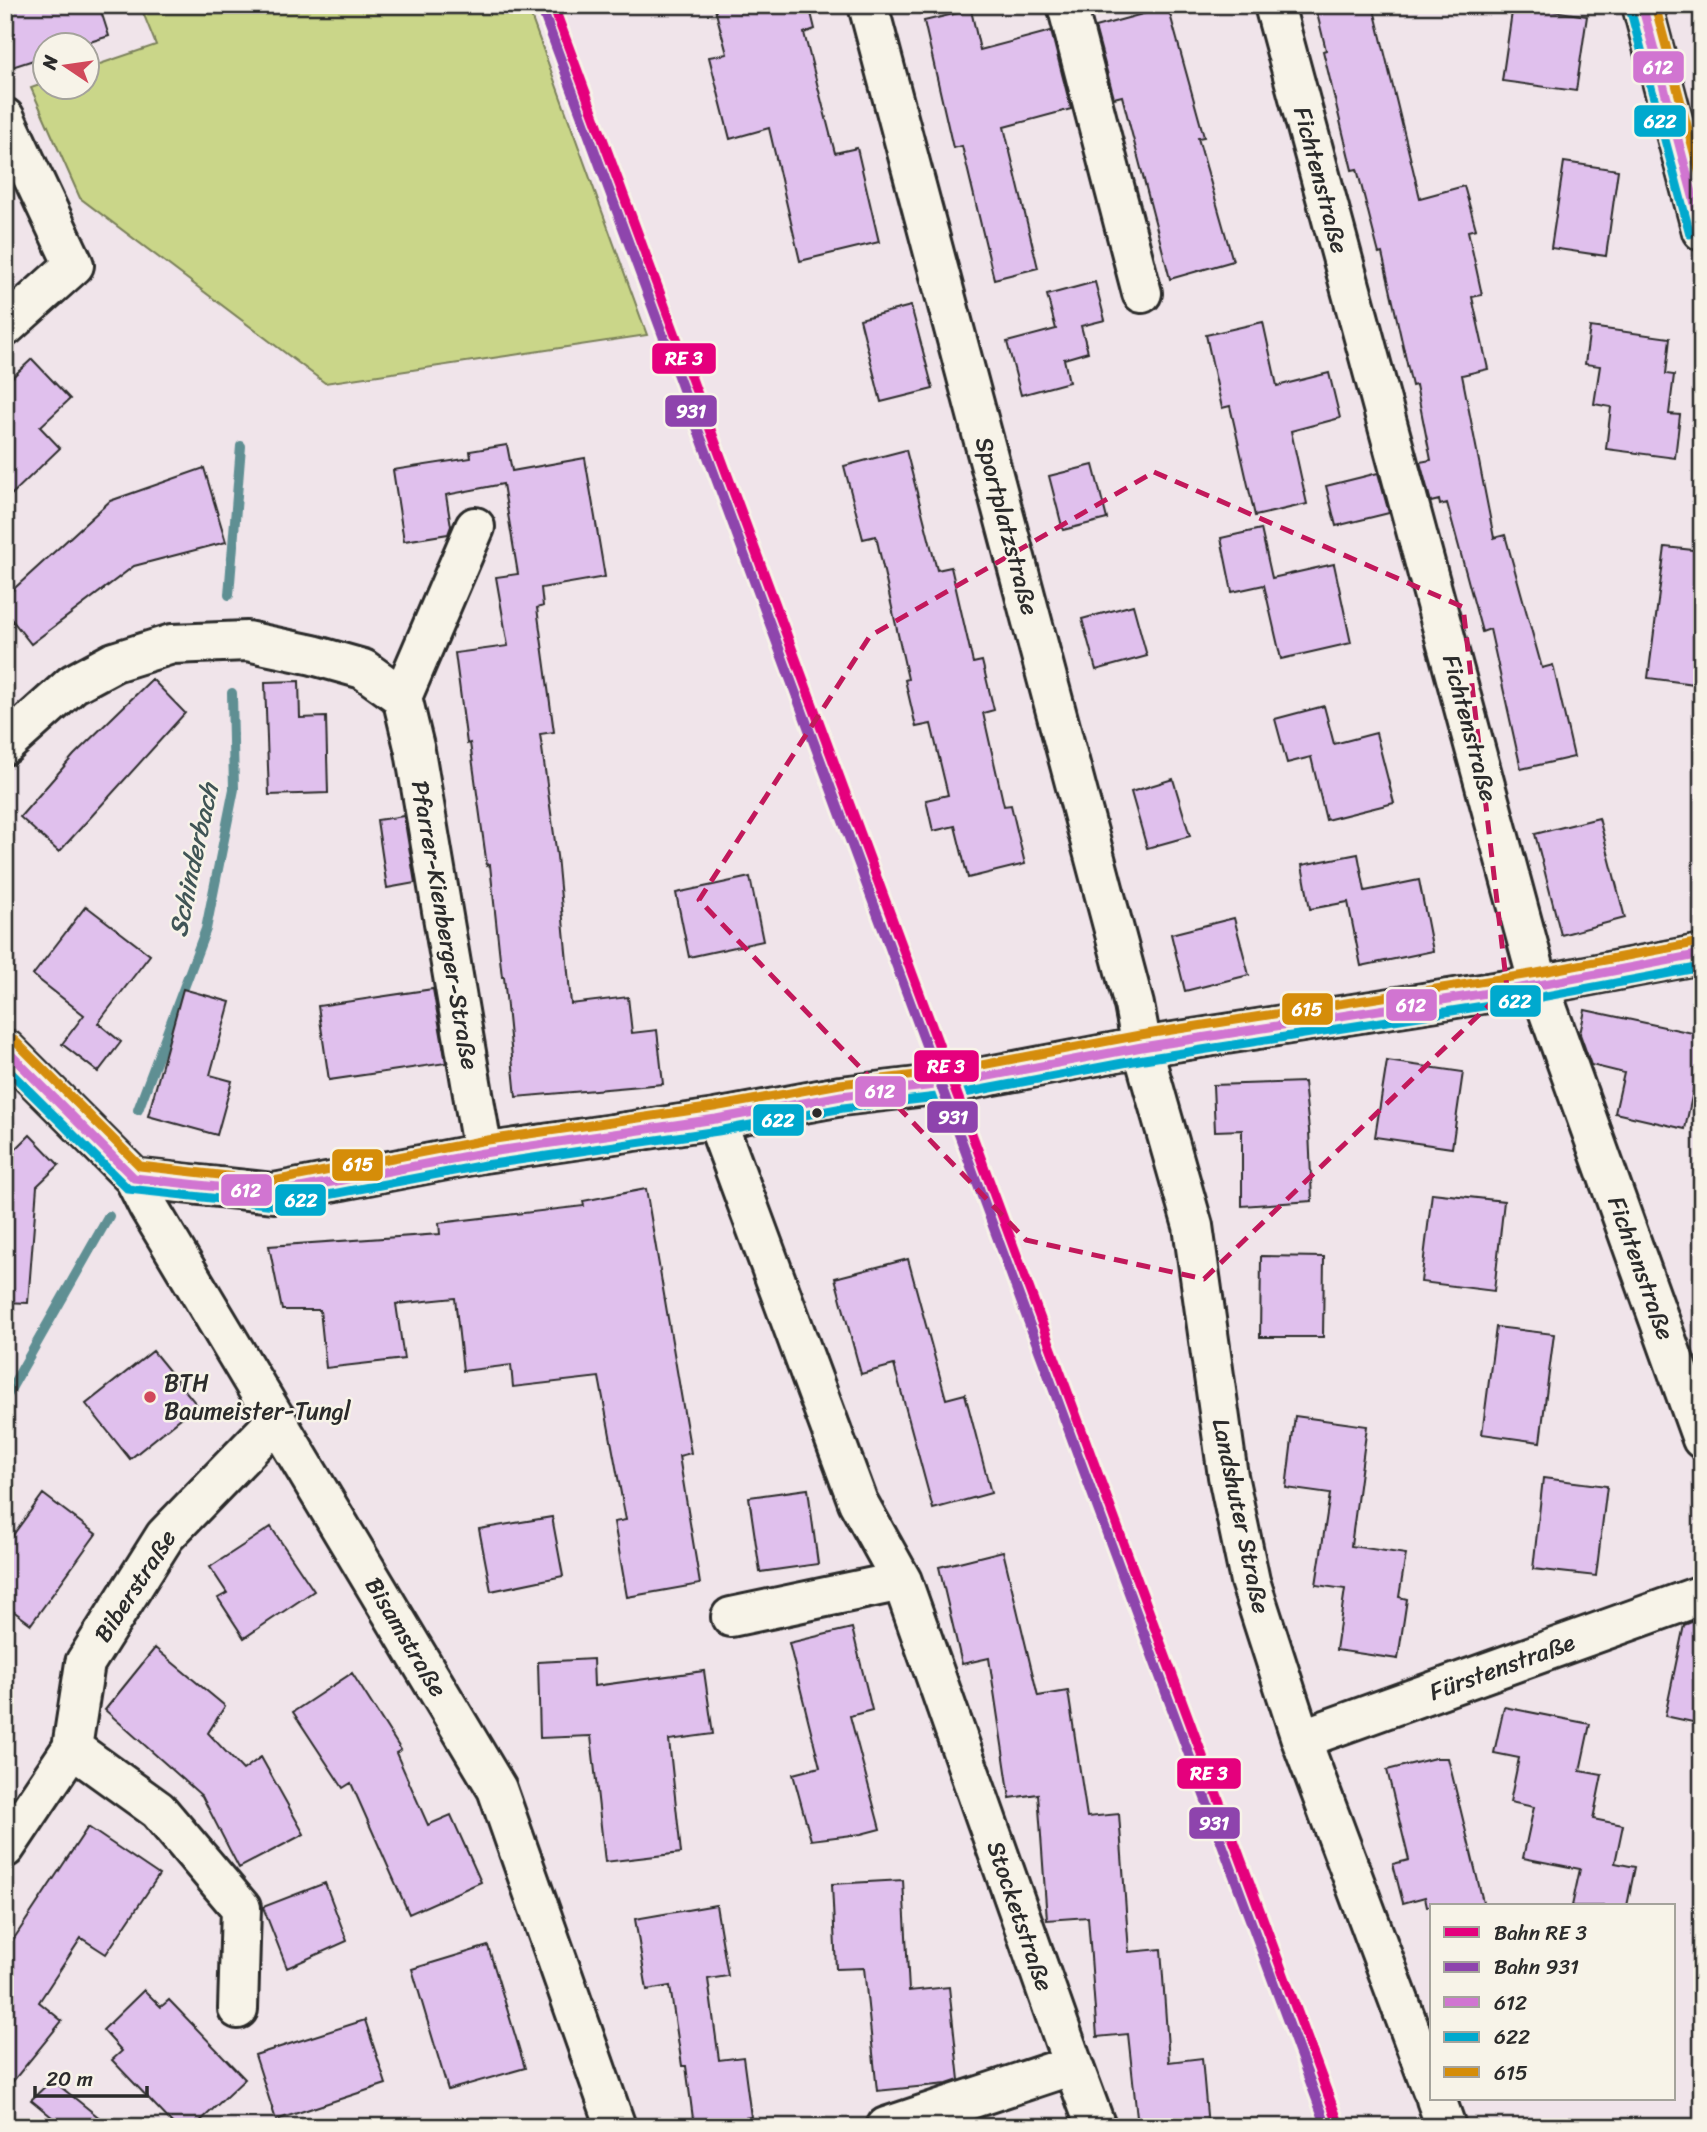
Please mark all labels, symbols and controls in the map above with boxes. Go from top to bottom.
north arrow [32,32,102,102]
line badge: 612 [1632,50,1685,84]
text: N [32,51,68,73]
text: 612 [1642,51,1673,84]
street label: Fichtenstraße [1281,102,1361,258]
line badge: 622 [1633,104,1687,138]
text: 622 [1643,105,1676,138]
line badge: RE 3 [651,342,717,375]
text: RE 3 [664,342,703,375]
line badge: 931 [664,394,718,428]
text: 931 [676,395,706,428]
street label: Sportplatzstraße [963,432,1051,620]
street label: Fichtenstraße [1430,650,1510,806]
water label: Schinderbach [154,777,232,941]
street label: Pfarrer-Kienberger-Straße [399,777,491,1073]
line badge: 622 [1489,984,1542,1018]
text: 622 [1498,985,1531,1018]
line badge: 612 [1385,988,1438,1022]
text: 612 [1395,989,1426,1022]
line badge: 615 [1281,992,1334,1026]
text: 615 [1291,993,1323,1026]
line badge: RE 3 [913,1049,980,1083]
text: RE 3 [926,1050,965,1083]
line badge: 612 [854,1075,907,1108]
text: 612 [864,1075,895,1108]
line badge: 931 [926,1100,979,1134]
text: 931 [938,1101,968,1134]
line badge: 622 [752,1103,805,1137]
text: 622 [761,1104,794,1137]
unlabelled marker [810,1106,824,1120]
line badge: 615 [331,1148,384,1182]
text: 615 [342,1148,374,1181]
line badge: 612 [220,1173,273,1207]
text: 612 [230,1174,261,1207]
line badge: 622 [274,1183,327,1217]
text: 622 [284,1184,317,1217]
street label: Fichtenstraße [1595,1190,1687,1346]
place label: BTH Baumeister-Tungl [164,1362,352,1432]
marker: BTH Baumeister-Tungl [142,1389,158,1405]
street label: Landshuter Straße [1200,1415,1282,1617]
street label: Biberstraße [82,1521,188,1651]
street label: Bisamstraße [353,1569,459,1705]
street label: Fürstenstraße [1423,1621,1581,1713]
line badge: RE 3 [1176,1757,1242,1790]
text: RE 3 [1189,1757,1228,1790]
line badge: 931 [1188,1806,1241,1840]
text: 931 [1199,1807,1229,1840]
street label: Stocketstraße [975,1835,1065,1997]
legend [1430,1904,1676,2100]
text: Bahn RE 3 [1494,1914,1587,1952]
text: Bahn 931 [1494,1948,1579,1986]
text: 612 [1494,1984,1527,2022]
text: 622 [1494,2018,1530,2056]
text: 615 [1494,2054,1528,2092]
scale bar [35,2055,147,2099]
text: 20 m [46,2060,93,2098]

